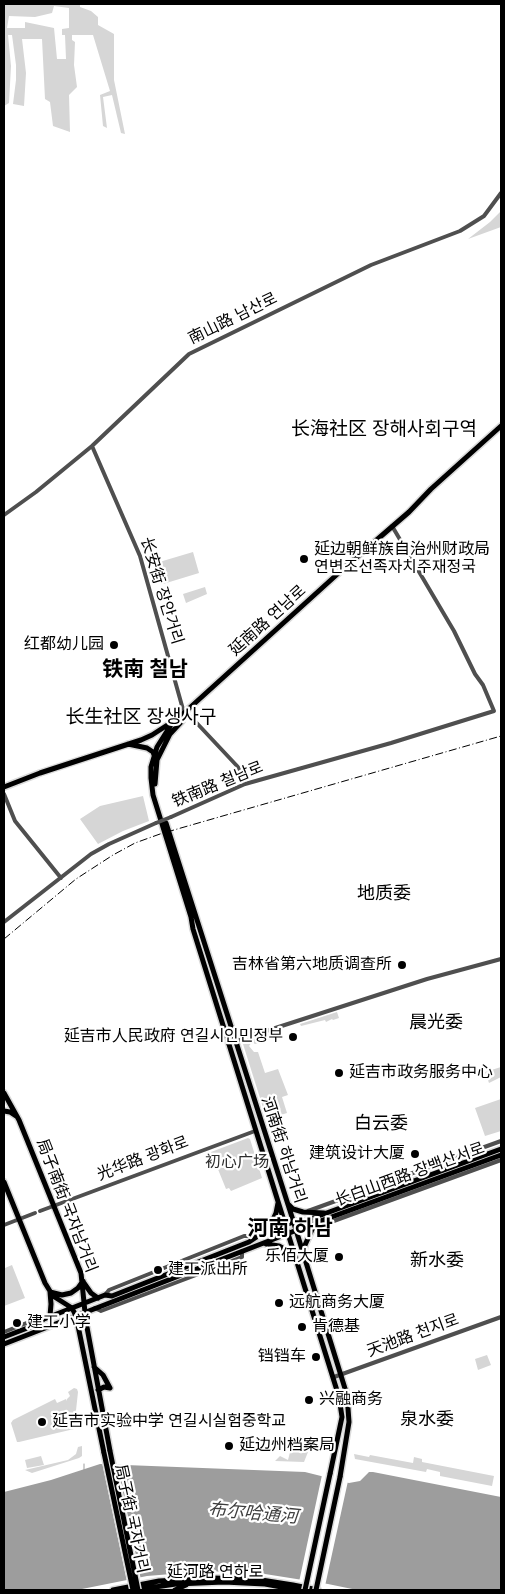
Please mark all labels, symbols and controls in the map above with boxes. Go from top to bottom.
street label: 南山路 남산로 [185,289,281,349]
district label: 长海社区 장해사회구역 [291,419,477,441]
street label: 长安街 장안거리 [136,535,186,647]
place label: 延边朝鲜族自治州财政局 연변조선족자치주재정국 [314,540,490,578]
marker: 延边朝鲜族自治州财政局 연변조선족자치주재정국 [298,553,310,565]
street label: 延南路 연남로 [226,582,310,660]
place label: 红都幼儿园 [24,635,104,655]
marker: 红都幼儿园 [108,639,120,651]
district label: 铁南 철남 [102,657,188,683]
district label: 长生社区 장생사구 [66,707,216,729]
street label: 铁南路 철남로 [170,758,266,812]
district label: 地质委 [357,883,411,905]
place label: 吉林省第六地质调查所 [232,955,392,975]
marker: 吉林省第六地质调查所 [396,959,408,971]
district label: 晨光委 [409,1012,463,1034]
place label: 延吉市人民政府 연길시인민정부 [64,1027,283,1047]
marker: 延吉市人民政府 연길시인민정부 [287,1031,299,1043]
place label: 延吉市政务服务中心 [349,1063,493,1083]
marker: 延吉市政务服务中心 [333,1067,345,1079]
street label: 河南街 하남거리 [257,1094,309,1206]
district label: 白云委 [354,1113,408,1135]
street label: 光华路 광화로 [95,1133,191,1185]
street label: 局子南街 국자남거리 [32,1136,100,1276]
street label: 长白山西路 장백산서로 [333,1139,487,1211]
place label: 建筑设计大厦 [309,1144,405,1164]
marker: 建筑设计大厦 [409,1148,421,1160]
park label: 初心广场 [205,1153,269,1173]
district label: 河南 하남 [247,1216,333,1242]
place label: 乐佰大厦 [265,1247,329,1267]
district label: 新水委 [410,1250,464,1272]
marker: 乐佰大厦 [333,1251,345,1263]
place label: 建工派出所 [168,1260,248,1280]
marker: 建工派出所 [152,1264,164,1276]
place label: 远航商务大厦 [289,1293,385,1313]
marker: 远航商务大厦 [273,1297,285,1309]
street label: 天池路 천지로 [364,1310,462,1362]
place label: 建工小学 [27,1313,91,1333]
marker: 建工小学 [11,1317,23,1329]
place label: 肯德基 [312,1317,360,1337]
marker: 肯德基 [296,1321,308,1333]
place label: 铛铛车 [258,1347,306,1367]
marker: 铛铛车 [310,1351,322,1363]
place label: 兴融商务 [319,1390,383,1410]
marker: 兴融商务 [303,1394,315,1406]
district label: 泉水委 [400,1409,454,1431]
place label: 延吉市实验中学 연길시실험중학교 [52,1412,286,1432]
marker: 延吉市实验中学 연길시실험중학교 [36,1416,48,1428]
place label: 延边州档案局 [239,1436,335,1456]
marker: 延边州档案局 [223,1440,235,1452]
street label: 局子街 국자거리 [110,1463,152,1575]
water label: 布尔哈通河 [207,1499,299,1529]
street label: 延河路 연하로 [167,1563,263,1583]

